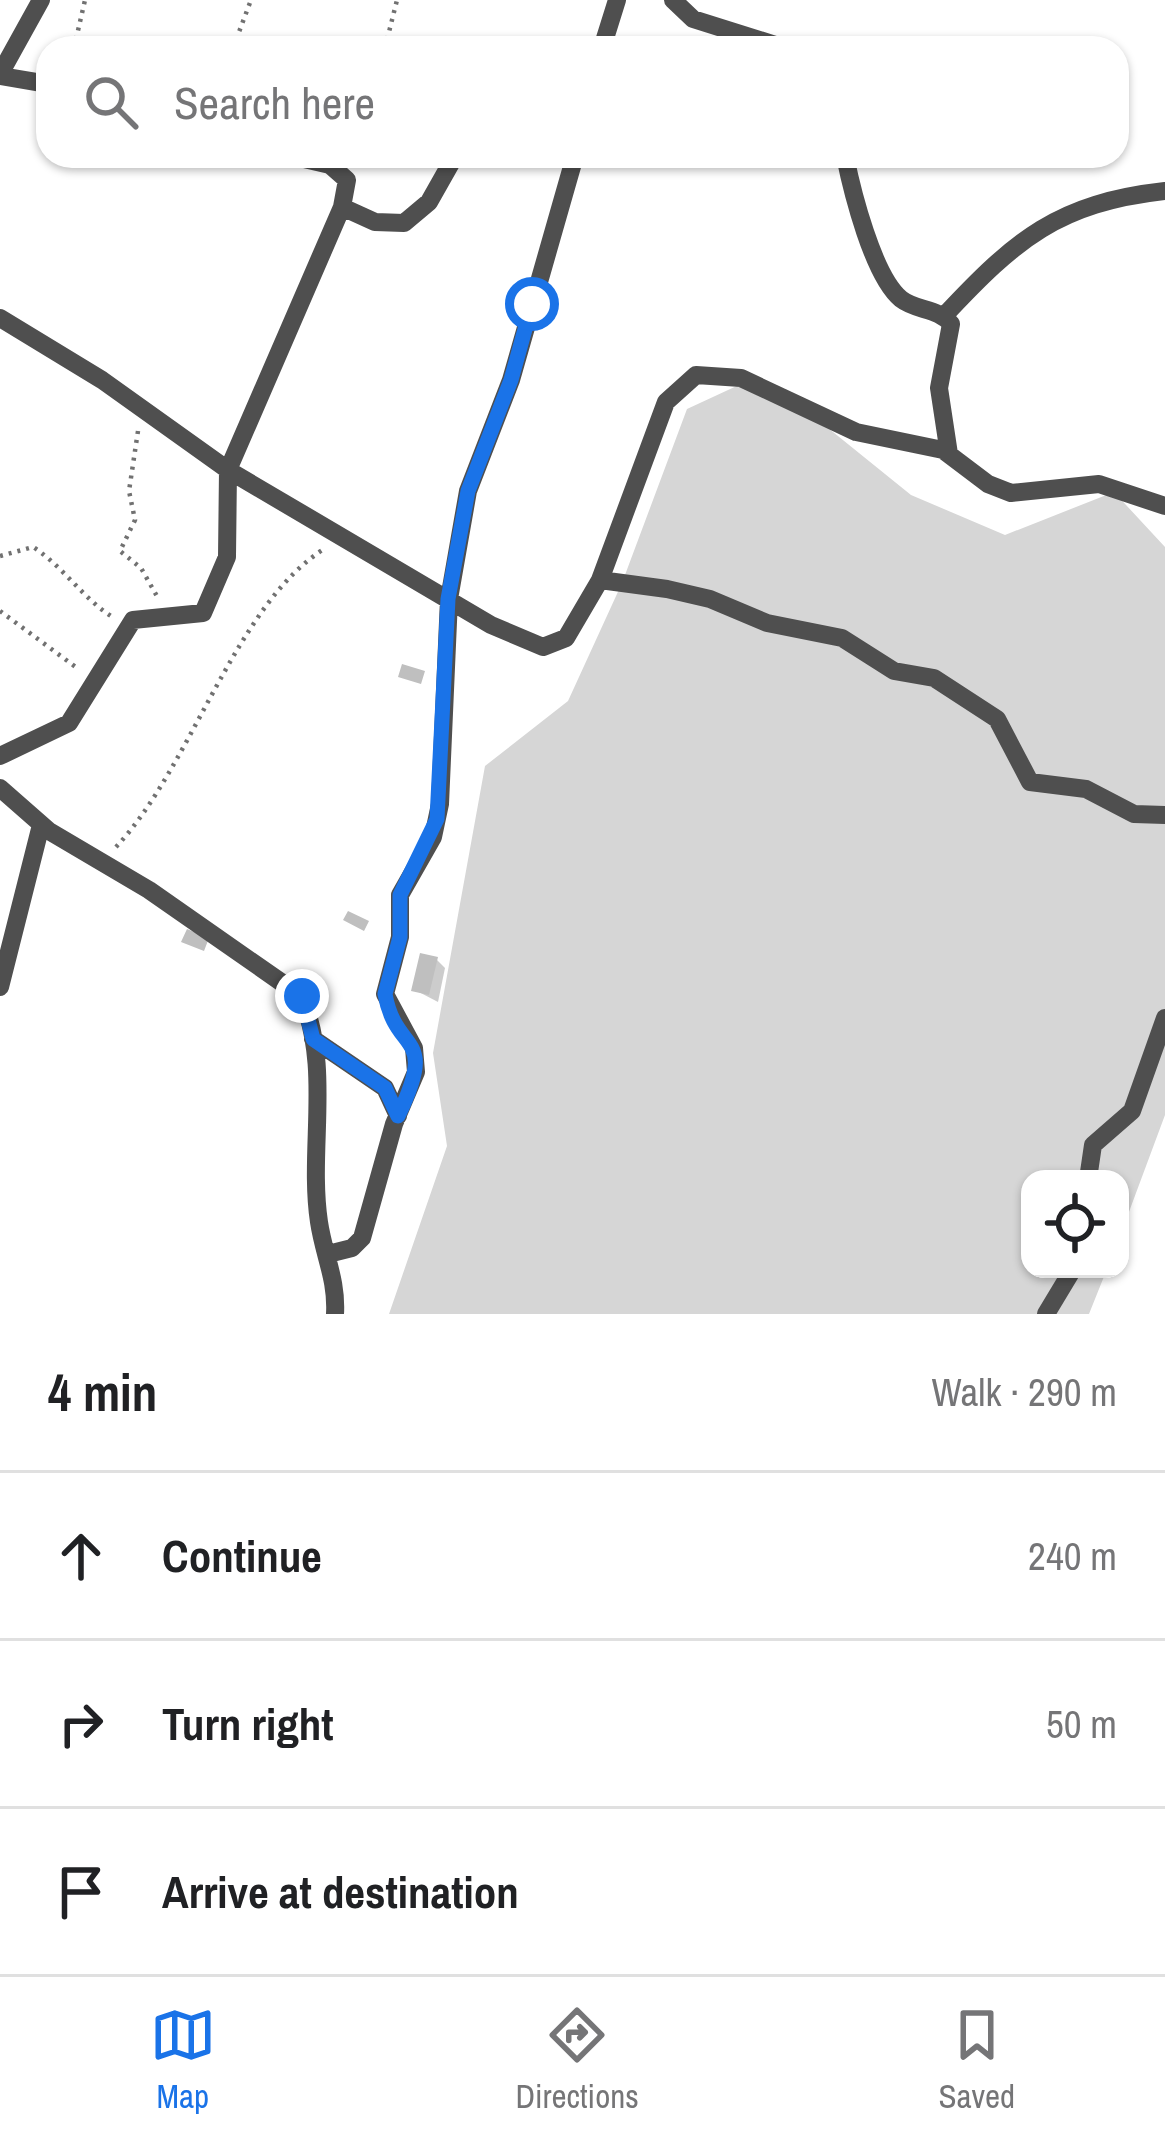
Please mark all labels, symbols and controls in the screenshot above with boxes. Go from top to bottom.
search box [36,36,1129,168]
icon: search [78,69,144,135]
text: Search here [174,72,375,133]
route start [505,277,559,331]
route end [275,969,329,1023]
map controls [1021,1170,1129,1278]
button: locate [1021,1170,1129,1278]
text: 4 min [48,1358,157,1427]
text: Walk · 290 m [932,1366,1117,1418]
icon: ahead [48,1523,114,1589]
text: Continue [162,1525,322,1586]
text: 240 m [1028,1530,1117,1582]
icon: right [48,1691,114,1757]
text: Turn right [162,1693,334,1754]
text: 50 m [1046,1698,1117,1750]
icon: arrive [48,1859,114,1925]
text: Arrive at destination [162,1861,519,1922]
tab: Map [150,2002,216,2118]
tab: Directions [515,2002,639,2118]
tab: Saved [938,2002,1015,2118]

